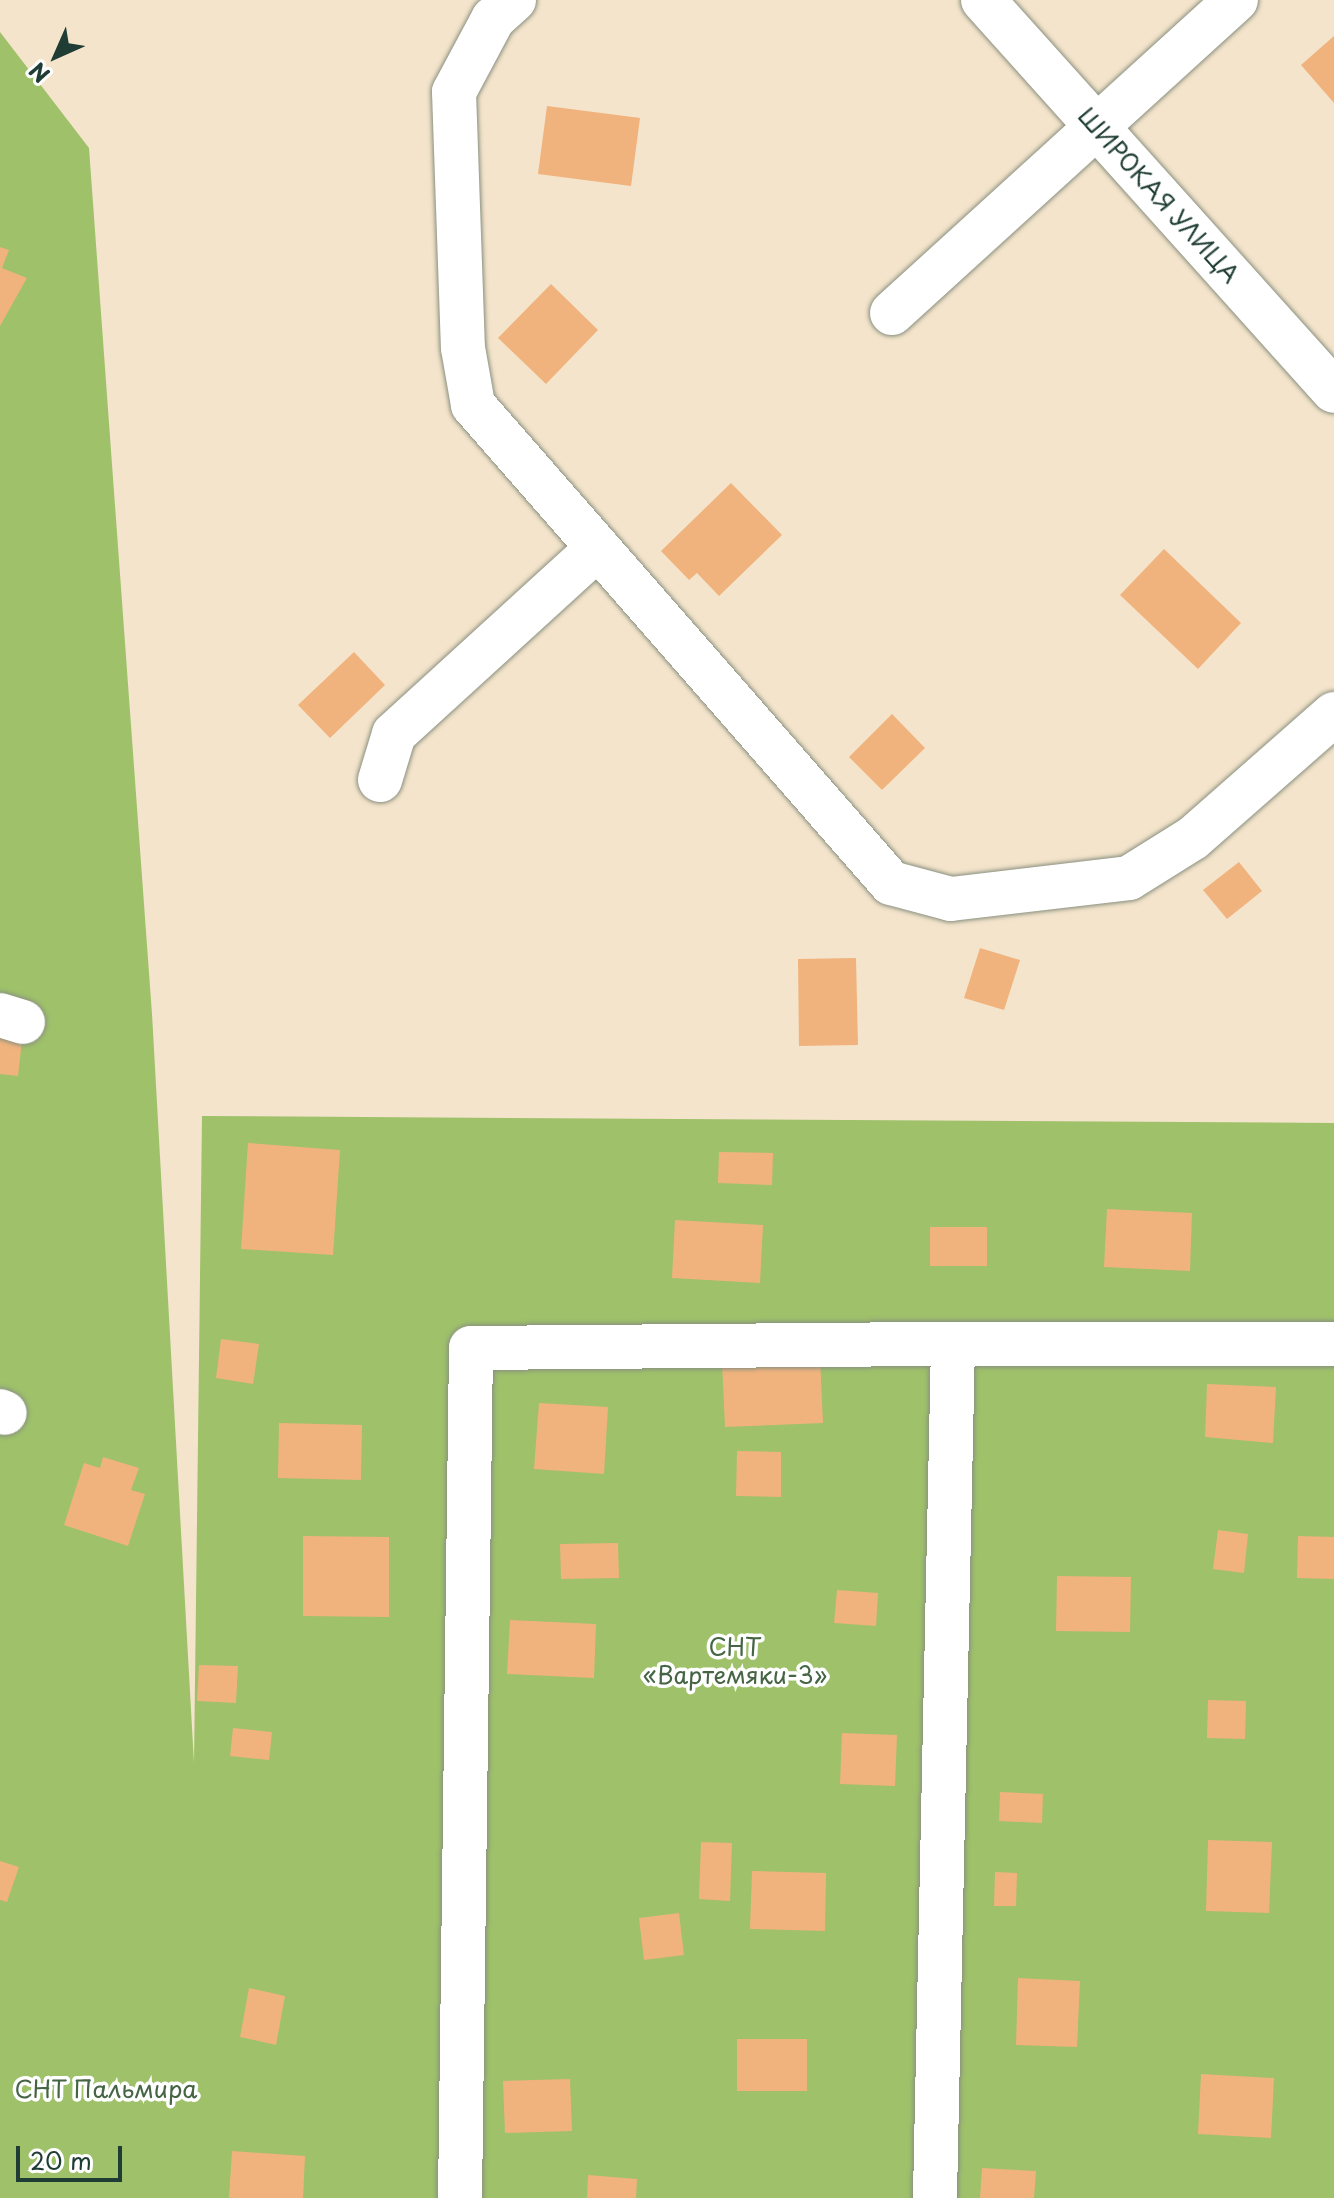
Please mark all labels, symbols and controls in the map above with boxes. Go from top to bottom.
north arrow [16,16,96,96]
text: N [21,55,57,91]
street label: ШИРОКАЯ УЛИЦА [1073,101,1245,289]
park label: СНТ «Вартемяки-3» [643,1633,827,1689]
park label: СНТ Пальмира [14,2075,198,2103]
scale bar [20,2130,126,2180]
text: 20 m [30,2142,92,2178]

